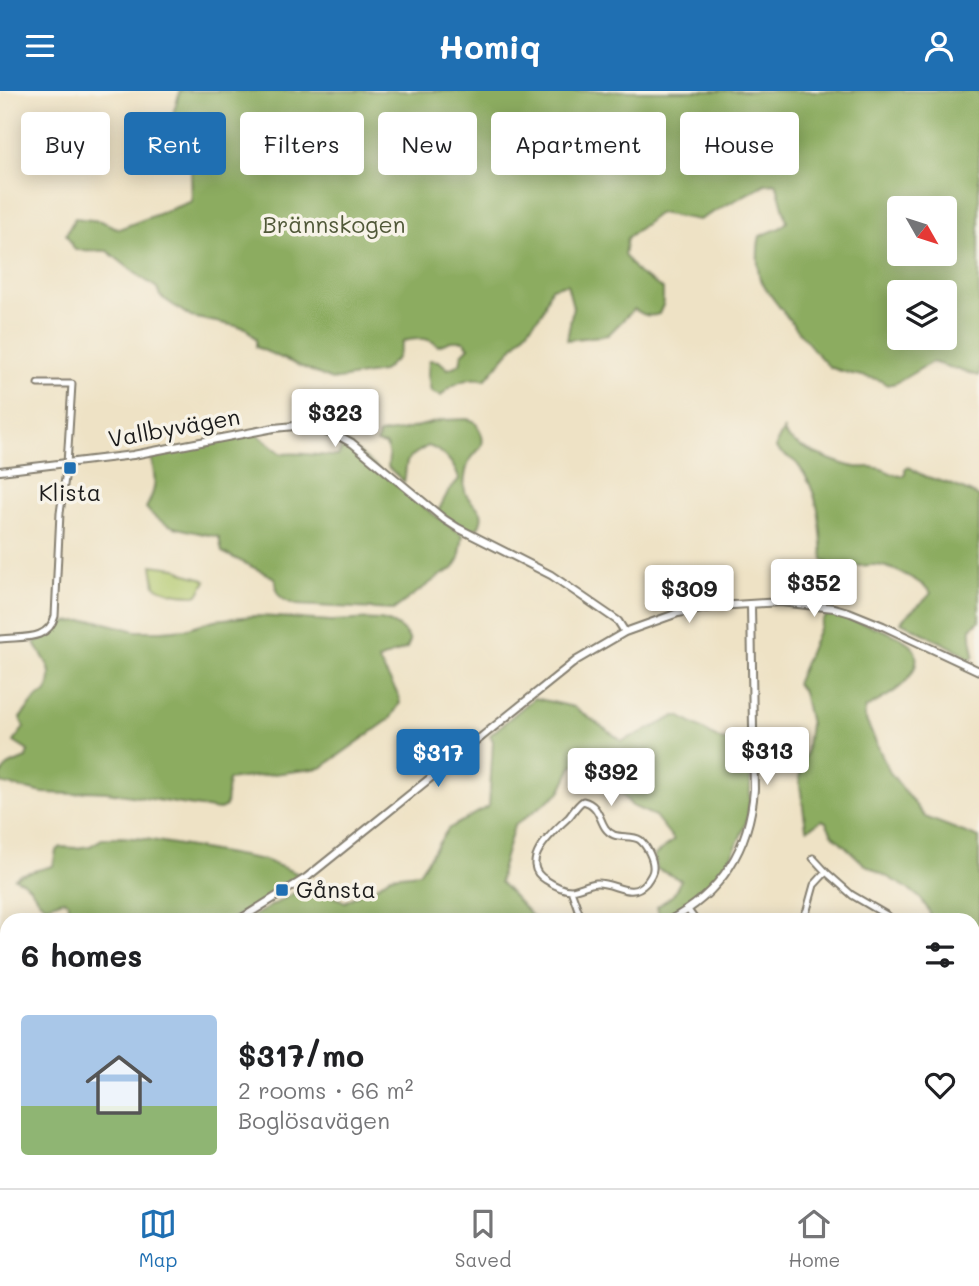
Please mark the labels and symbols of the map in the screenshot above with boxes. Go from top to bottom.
north arrow [887,196,957,266]
park label: Brännskogen [263,209,406,239]
pin: $323 [294,389,376,449]
street label: Vallbyvägen [106,401,242,453]
marker: Klista [62,460,78,476]
place label: Klista [39,477,101,507]
pin: $352 [773,559,855,619]
pin: $309 [648,566,730,625]
pin: $313 [726,727,808,787]
pin: $317 [397,729,479,789]
pin: $392 [570,749,652,808]
place label: Gånsta [296,874,376,904]
marker: Gånsta [274,882,290,898]

